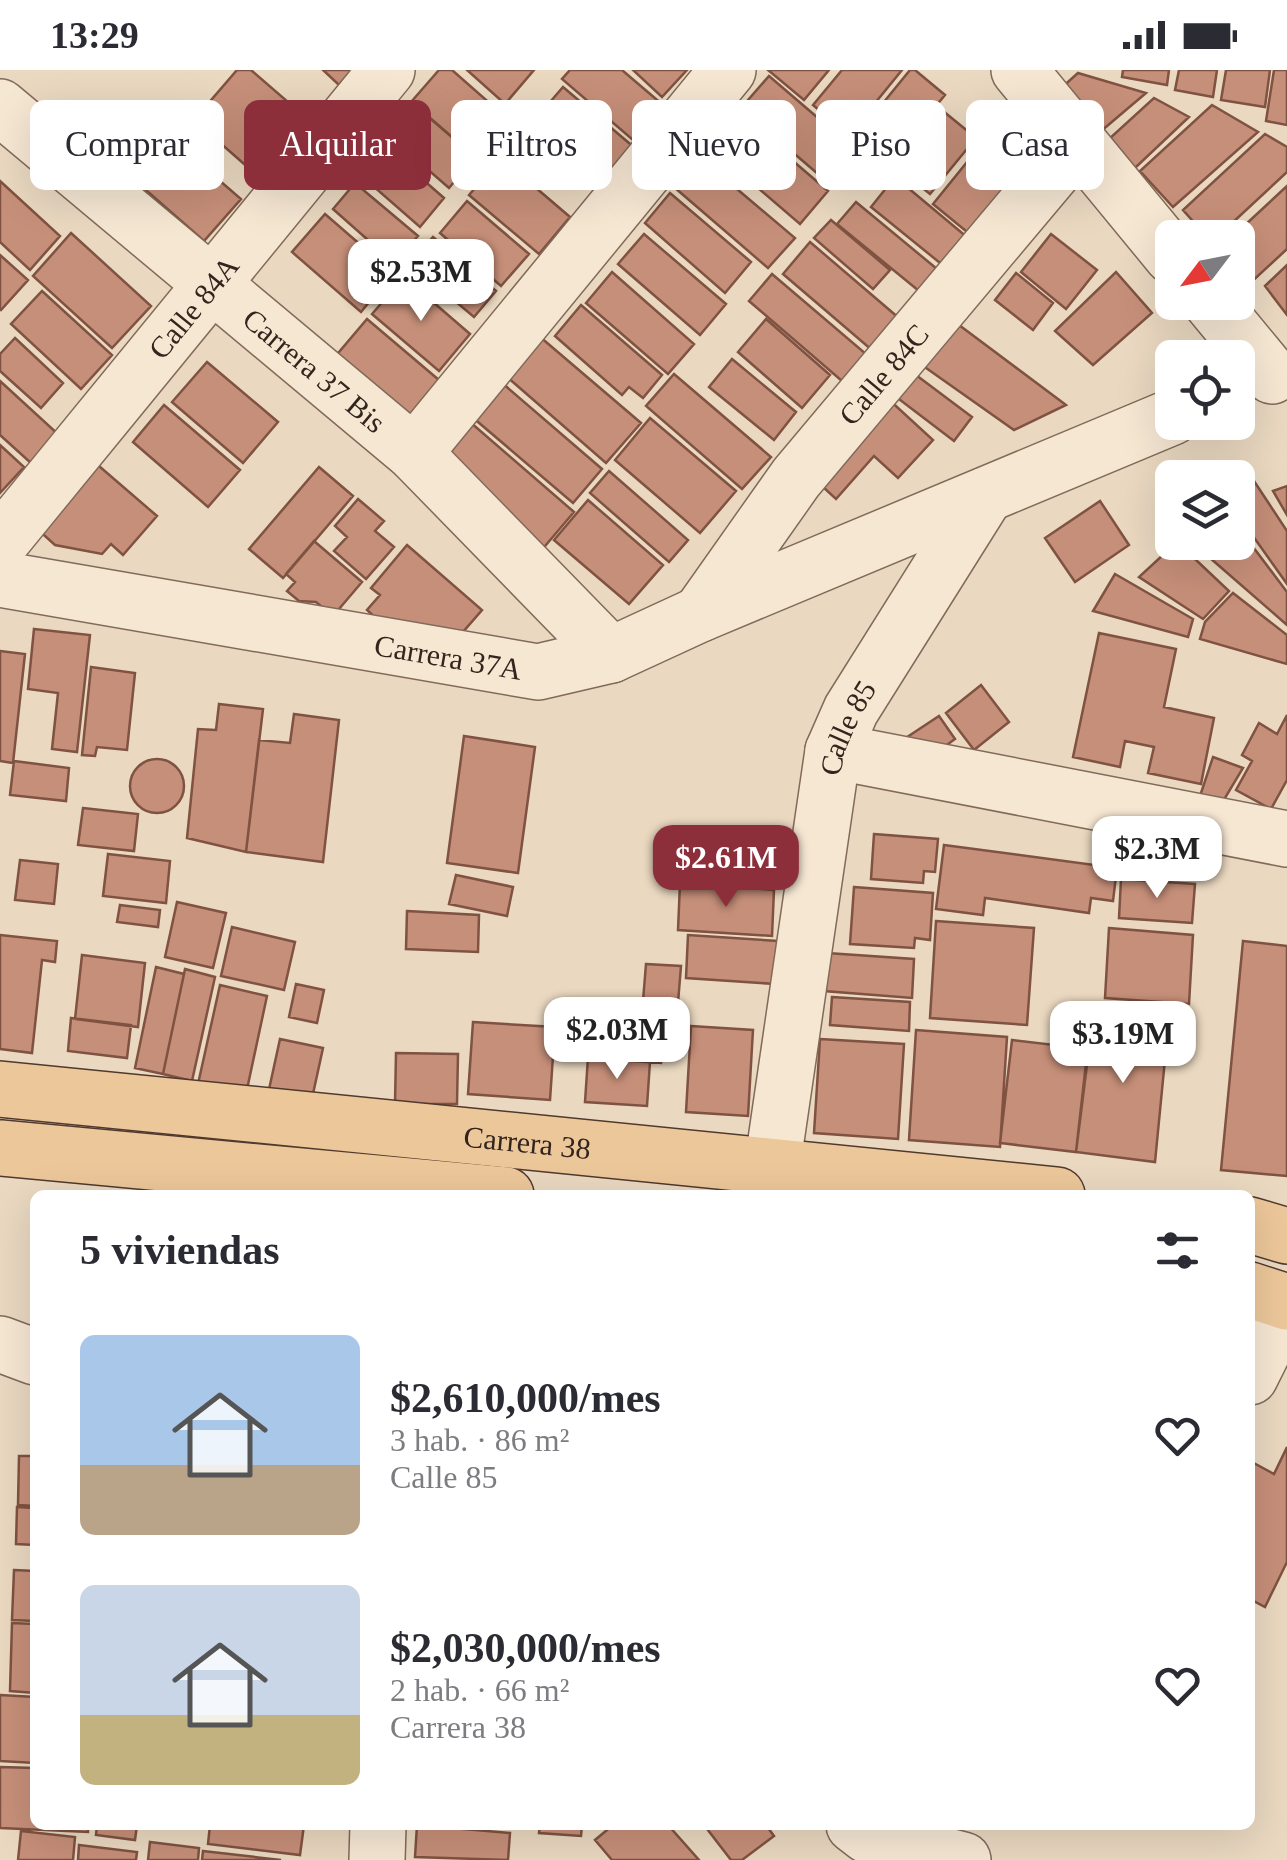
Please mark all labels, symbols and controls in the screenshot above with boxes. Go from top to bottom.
text: 13:29 [50,14,139,56]
chip: Comprar [30,100,224,190]
chip: Alquilar [244,100,431,190]
chip: Filtros [451,100,612,190]
chip: Nuevo [632,100,796,190]
chip: Piso [816,100,946,190]
chip: Casa [966,100,1104,190]
north arrow [1155,220,1255,320]
map controls [1155,220,1255,560]
pin: $2.53M [340,239,502,324]
street label: Calle 84A [142,249,245,365]
text: $2.53M [370,253,472,289]
street label: Carrera 37 Bis [237,301,392,439]
street label: Calle 84C [832,317,935,431]
button: locate [1155,340,1255,440]
button: layers [1155,460,1255,560]
street label: Carrera 37A [372,628,525,686]
street label: Calle 85 [813,674,882,777]
pin: $2.3M [1087,816,1227,901]
pin: $2.61M [645,825,807,910]
text: $2.3M [1114,830,1200,866]
text: $2.61M [675,839,777,875]
pin: $2.03M [536,997,698,1082]
pin: $3.19M [1042,1001,1204,1086]
text: $2.03M [566,1011,668,1047]
text: $3.19M [1072,1015,1174,1051]
street label: Carrera 38 [462,1119,592,1165]
icon: filters [1150,1223,1205,1278]
text: 5 viviendas [80,1227,280,1273]
icon: home [160,1375,280,1495]
text: $2,610,000/mes [390,1375,661,1421]
icon: heart [1150,1408,1205,1463]
text: 3 hab. · 86 m² [390,1422,569,1458]
text: Calle 85 [390,1459,498,1495]
icon: home [160,1625,280,1745]
text: $2,030,000/mes [390,1625,661,1671]
icon: heart [1150,1658,1205,1713]
text: 2 hab. · 66 m² [390,1672,569,1708]
text: Carrera 38 [390,1709,526,1745]

